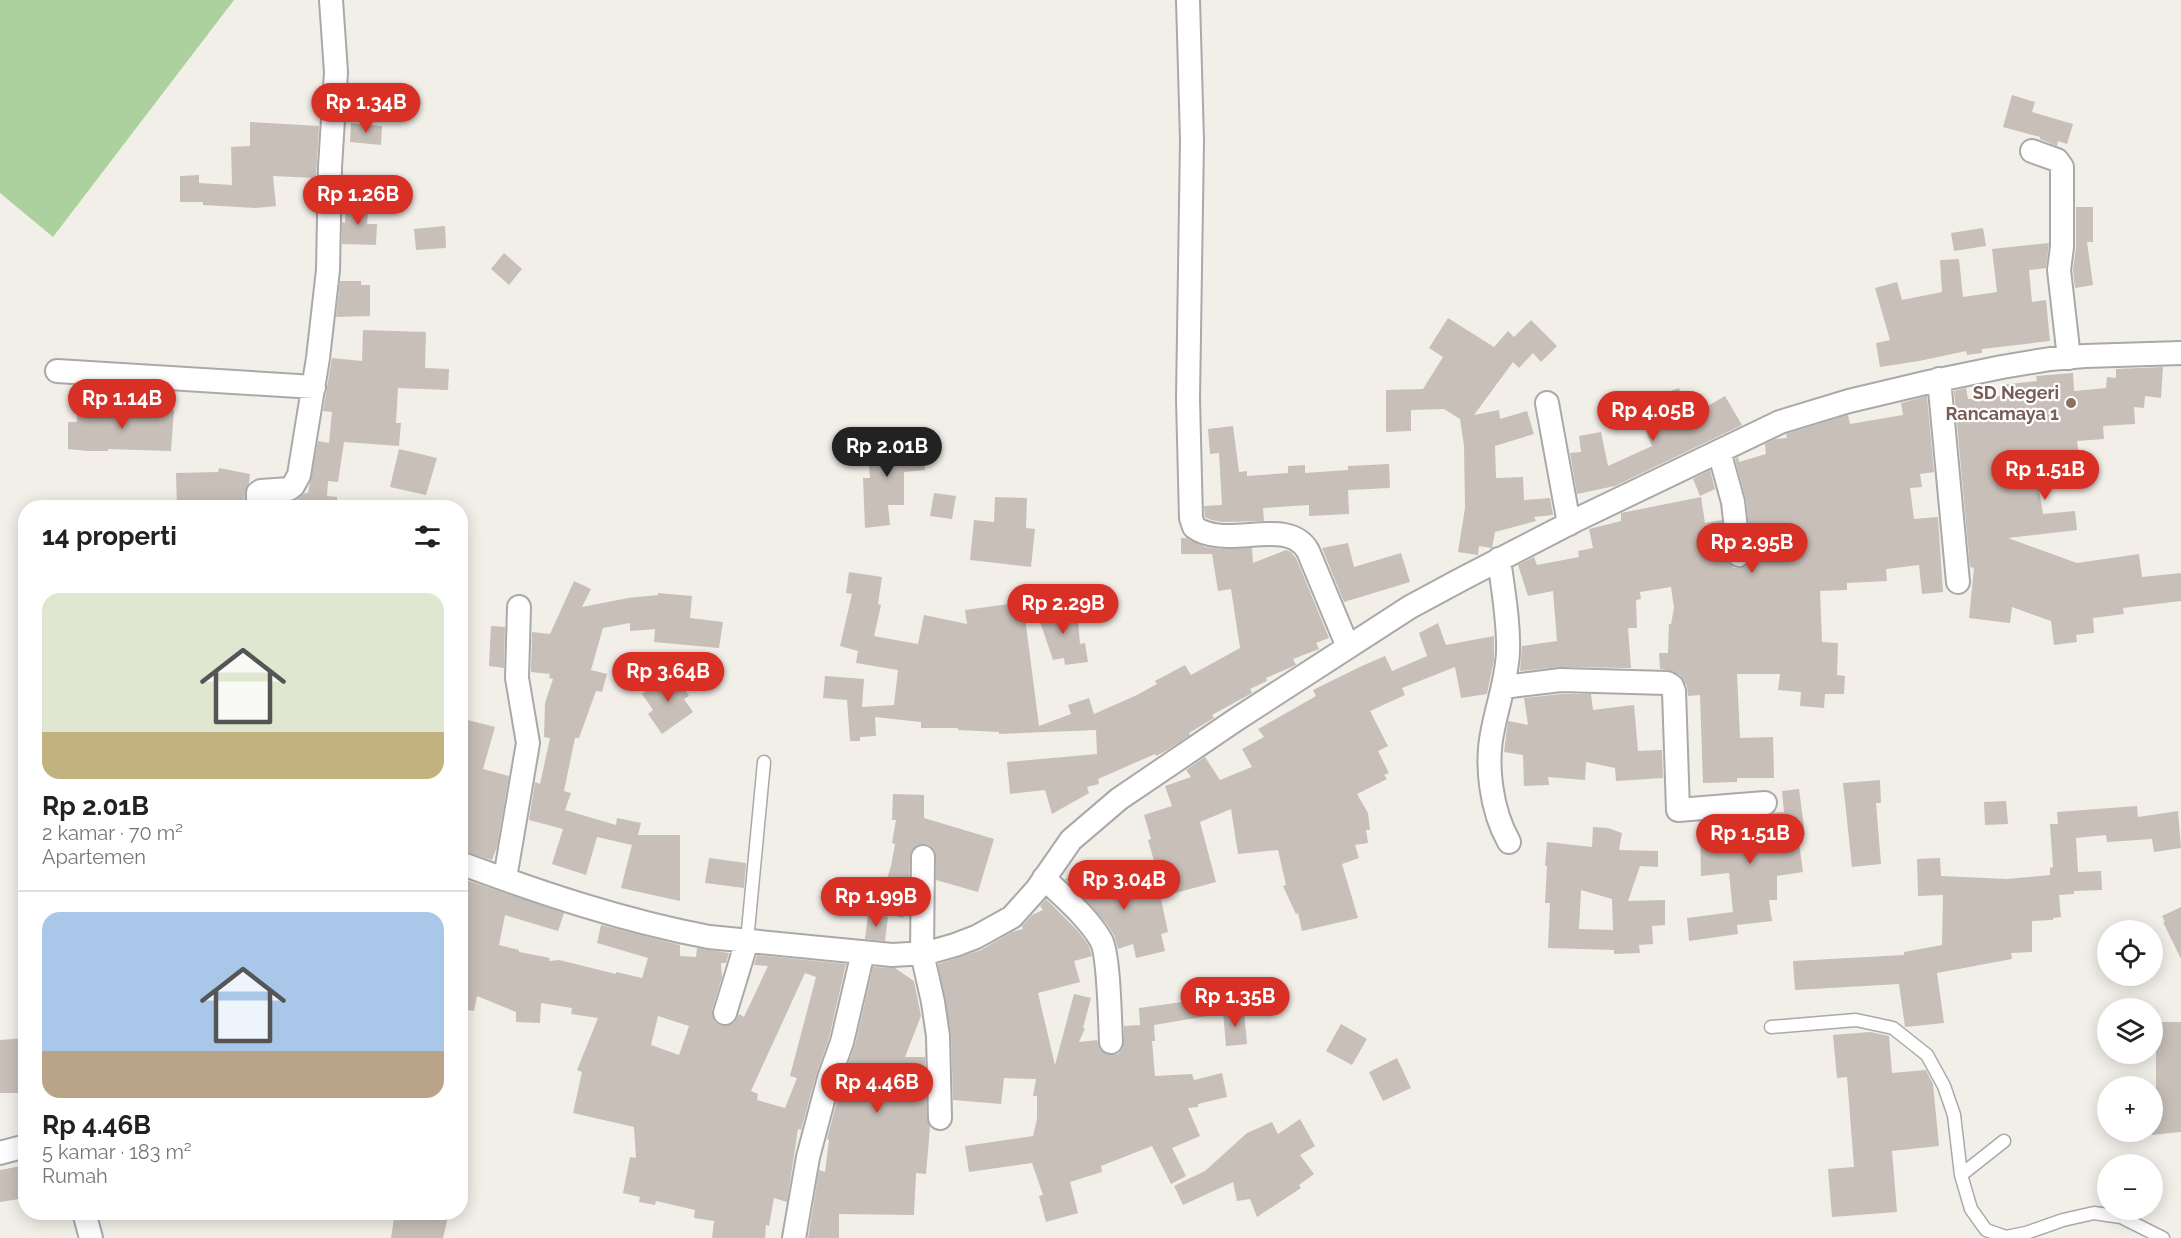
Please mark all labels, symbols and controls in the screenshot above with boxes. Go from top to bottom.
pin: Rp 1.34B [304,83,428,134]
text: Rp 1.34B [325,90,407,114]
pin: Rp 1.26B [296,175,420,226]
text: Rp 1.26B [317,182,399,206]
pin: Rp 1.14B [60,379,184,430]
place label: SD Negeri Rancamaya 1 [1946,382,2059,424]
text: Rp 1.14B [82,386,162,410]
pin: Rp 4.05B [1591,391,1715,442]
marker: SD Negeri Rancamaya 1 [2064,396,2078,410]
text: Rp 4.05B [1611,398,1695,422]
pin: Rp 2.01B [825,427,949,478]
text: Rp 2.01B [846,434,928,458]
pin: Rp 1.51B [1983,450,2107,501]
text: Rp 1.51B [2005,457,2085,481]
icon: filters [411,520,444,553]
text: 14 properti [42,521,177,551]
pin: Rp 2.95B [1690,523,1814,574]
text: Rp 2.95B [1711,530,1793,554]
pin: Rp 2.29B [1001,584,1125,635]
text: Rp 2.29B [1021,591,1105,615]
icon: home [189,632,297,740]
pin: Rp 3.64B [606,652,730,703]
text: Rp 3.64B [626,659,710,683]
text: Rp 2.01B [42,791,149,821]
pin: Rp 1.51B [1688,814,1812,865]
text: 2 kamar · 70 m² [42,821,183,845]
text: Rp 1.51B [1710,821,1790,845]
text: Apartemen [42,845,146,869]
pin: Rp 3.04B [1062,860,1186,911]
text: Rp 3.04B [1082,867,1166,891]
pin: Rp 1.99B [814,877,938,928]
text: Rp 1.99B [835,884,917,908]
map controls [2097,920,2163,1220]
button: locate [2097,920,2163,986]
icon: home [189,951,297,1059]
pin: Rp 1.35B [1173,977,1297,1028]
text: Rp 1.35B [1195,984,1275,1008]
button: layers [2097,998,2163,1064]
pin: Rp 4.46B [815,1063,939,1114]
text: Rp 4.46B [835,1070,919,1094]
button: + [2097,1076,2163,1142]
text: Rp 4.46B [42,1110,151,1140]
text: 5 kamar · 183 m² [42,1140,192,1164]
button: − [2097,1154,2163,1220]
text: Rumah [42,1164,108,1188]

